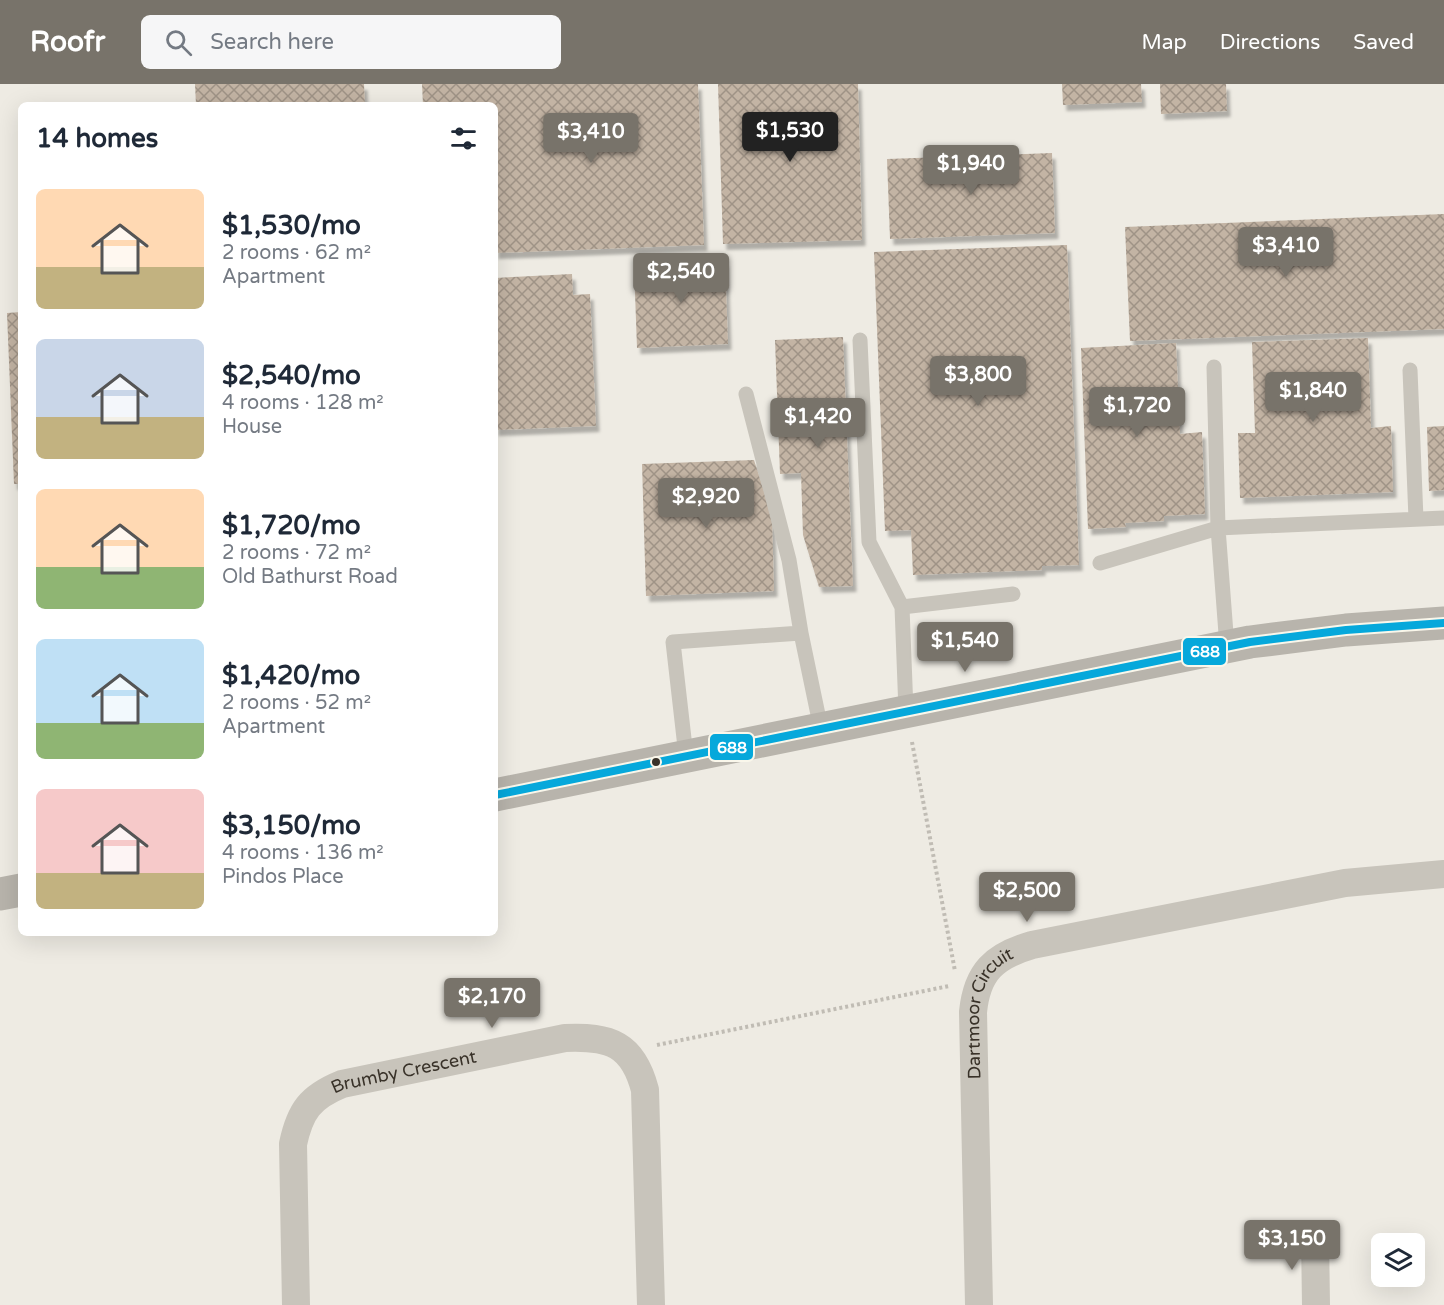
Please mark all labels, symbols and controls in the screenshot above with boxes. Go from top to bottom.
search box [141,15,561,69]
text: Roofr [30,25,105,59]
icon: search [162,26,195,59]
text: Search here [210,29,334,55]
text: Map [1141,30,1187,55]
text: Directions [1220,30,1320,55]
text: Saved [1353,30,1414,55]
pin: $1,530 [741,112,839,163]
pin: $3,410 [542,113,640,164]
text: $1,530 [756,119,824,143]
text: $3,410 [557,120,625,144]
icon: filters [447,122,480,155]
text: 14 homes [36,123,158,154]
pin: $1,940 [922,145,1020,196]
text: $1,940 [937,152,1005,176]
text: $1,530/mo [222,210,361,241]
icon: home [84,213,156,285]
pin: $3,410 [1237,227,1335,278]
text: $3,410 [1252,234,1320,258]
text: 2 rooms · 62 m² [222,241,371,265]
pin: $2,540 [632,253,730,304]
text: $2,540 [647,260,715,284]
text: Apartment [222,265,325,289]
pin: $3,800 [929,356,1027,407]
text: $2,540/mo [222,360,361,391]
icon: home [84,363,156,435]
text: $3,800 [944,363,1012,387]
pin: $1,840 [1264,372,1362,423]
text: $1,840 [1279,379,1347,403]
pin: $1,720 [1088,387,1186,438]
text: 4 rooms · 128 m² [222,391,384,415]
text: $1,720 [1103,394,1171,418]
pin: $1,420 [769,398,867,449]
text: $1,420 [784,405,852,429]
text: House [222,415,282,439]
pin: $2,920 [657,478,755,529]
text: $2,920 [672,485,740,509]
text: $1,720/mo [222,510,361,541]
icon: home [84,513,156,585]
text: 2 rooms · 72 m² [222,541,371,565]
text: Old Bathurst Road [222,565,398,589]
pin: $1,540 [916,622,1014,673]
text: $1,540 [931,629,999,653]
line badge: 688 [1182,637,1227,666]
text: 688 [1190,642,1220,662]
text: $1,420/mo [222,660,360,691]
icon: home [84,663,156,735]
text: 2 rooms · 52 m² [222,691,371,715]
text: Apartment [222,715,325,739]
line badge: 688 [709,733,754,761]
text: 688 [717,738,747,758]
unlabelled marker [650,756,662,768]
text: $3,150/mo [222,810,361,841]
icon: home [84,813,156,885]
text: 4 rooms · 136 m² [222,841,384,865]
text: Pindos Place [222,865,343,889]
pin: $2,500 [978,872,1076,923]
text: $2,500 [993,879,1061,903]
street label: Dartmoor Circuit [962,942,1017,1080]
pin: $2,170 [443,978,541,1029]
text: $2,170 [458,985,526,1009]
street label: Brumby Crescent [328,1046,478,1098]
pin: $3,150 [1243,1220,1341,1271]
text: $3,150 [1258,1227,1326,1251]
map controls [1371,1233,1425,1287]
button: layers [1371,1233,1425,1287]

